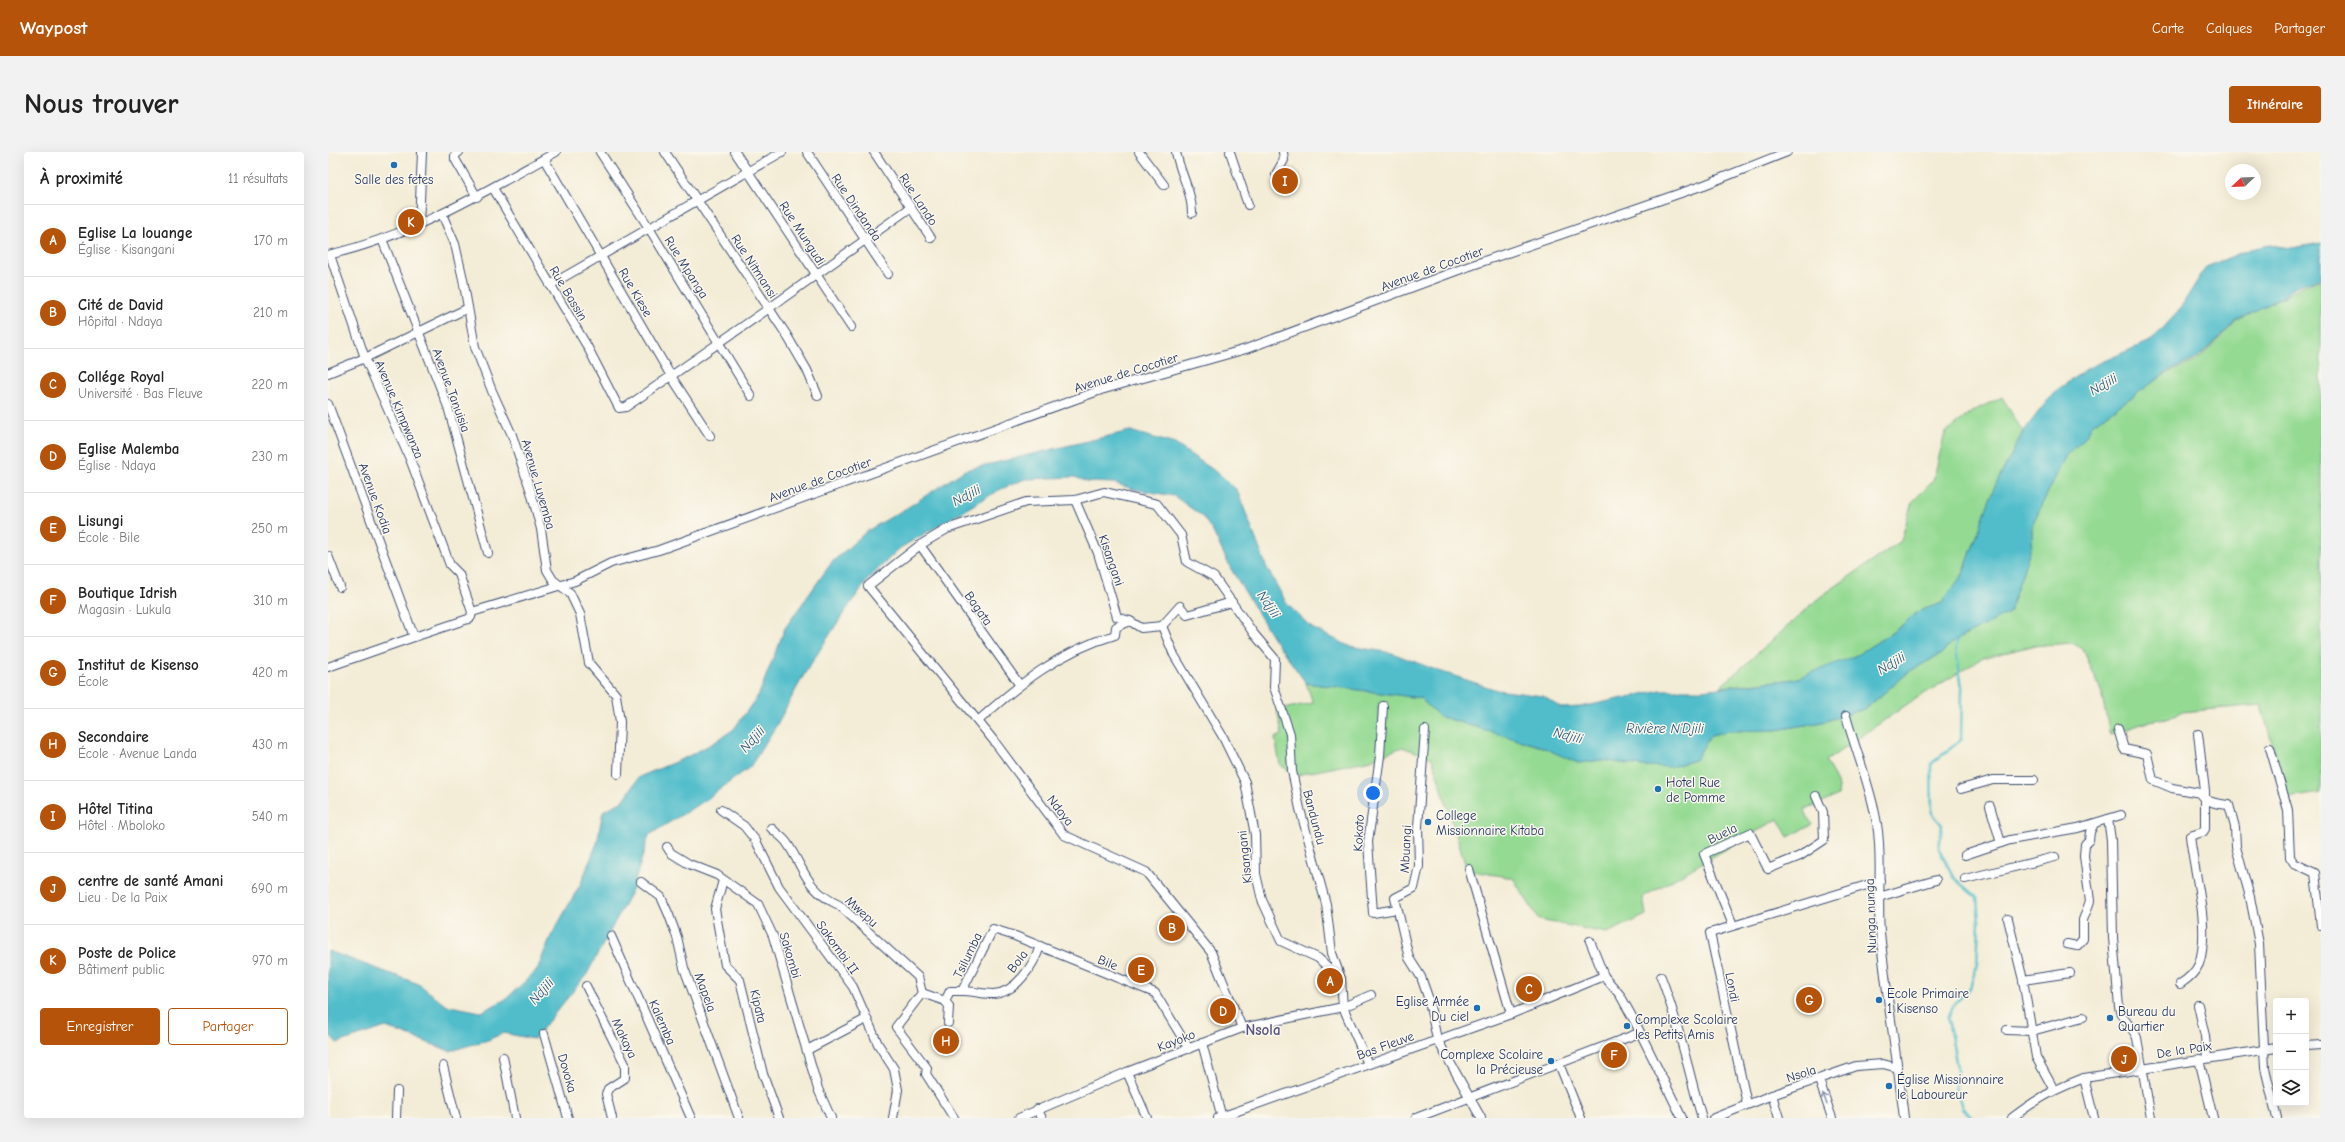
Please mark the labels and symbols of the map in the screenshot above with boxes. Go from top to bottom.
marker: Salle des fetes [389,160,399,170]
north arrow [2225,164,2261,200]
pin: I [1272,166,1298,196]
street label: Rue Lando [896,170,941,228]
street label: Rue Dindanda [829,171,885,244]
place label: Salle des fetes [355,172,433,187]
street label: Rue Mungudi [776,198,829,268]
pin: K [398,207,424,237]
street label: Rue Nitmansi [728,231,781,301]
street label: Rue Mpanga [662,233,712,301]
street label: Avenue de Cocotier [1379,243,1486,294]
street label: Rue Bassin [546,263,591,323]
street label: Rue Kiese [616,265,656,320]
street label: Avenue Tanuisia [429,346,474,434]
street label: Avenue de Cocotier [1072,349,1181,395]
street label: Avenue Kimpwanza [372,358,427,461]
water label: Ndjili [2086,369,2121,399]
street label: Avenue Luvemba [518,437,559,531]
street label: Avenue de Cocotier [767,454,874,505]
street label: Avenue Kodia [356,461,395,536]
water label: Ndjili [949,481,984,510]
street label: Kisangani [1096,533,1127,588]
water label: Ndjili [1253,587,1285,622]
street label: Bagata [961,588,996,628]
water label: Ndjili [1874,648,1909,678]
water label: Rivière N'Djili [1626,720,1705,737]
water label: Ndjili [736,722,769,756]
water label: Ndjili [1551,724,1585,748]
place label: Hotel Rue de Pomme [1666,775,1726,805]
your location [1363,783,1383,803]
marker: Hotel Rue de Pomme [1653,784,1663,794]
street label: Bandundu [1300,788,1329,846]
street label: Ndaya [1044,792,1077,829]
place label: College Missionnaire Kitaba [1436,808,1544,838]
street label: Kokoto [1350,814,1367,852]
marker: College Missionnaire Kitaba [1423,817,1433,827]
street label: Buela [1705,820,1739,847]
street label: Mbuangi [1397,825,1414,874]
street label: Kisangani [1234,830,1255,884]
street label: Nunga nunga [1862,878,1879,954]
street label: Mwepu [842,893,881,930]
pin: B [1159,913,1185,943]
street label: Sakombi II [813,918,862,977]
street label: Sakombi [776,930,805,980]
street label: Tsilumba [950,930,985,981]
street label: Bola [1004,947,1031,976]
street label: Bile [1096,952,1121,973]
pin: E [1128,955,1154,985]
pin: A [1317,966,1343,996]
street label: Mapela [692,971,720,1014]
street label: Londi [1722,971,1743,1003]
water label: Ndjili [525,974,558,1008]
pin: C [1516,974,1542,1004]
pin: G [1796,985,1822,1015]
place label: Ecole Primaire 1 Kisenso [1887,986,1969,1016]
street label: Kipata [747,988,770,1024]
place label: Eglise Armée Du ciel [1396,994,1469,1024]
marker: Ecole Primaire 1 Kisenso [1874,995,1884,1005]
pin: D [1210,996,1236,1026]
street label: Kalemba [646,997,679,1047]
marker: Eglise Armée Du ciel [1472,1003,1482,1013]
place label: Bureau du Quartier [2118,1004,2175,1034]
place label: Complexe Scolaire les Petits Amis [1635,1012,1738,1042]
marker: Bureau du Quartier [2105,1013,2115,1023]
street label: Makaya [609,1016,640,1061]
district label: Nsola [1245,1021,1281,1039]
marker: Complexe Scolaire les Petits Amis [1622,1021,1632,1031]
pin: H [933,1026,959,1056]
street label: Kayoko [1155,1026,1197,1055]
street label: Bas Fleuve [1355,1028,1416,1063]
street label: De la Paix [2156,1038,2213,1061]
pin: F [1601,1040,1627,1070]
pin: J [2111,1044,2137,1074]
place label: Complexe Scolaire la Précieuse [1440,1047,1543,1077]
street label: Dovoka [555,1052,580,1094]
marker: Complexe Scolaire la Précieuse [1546,1056,1556,1066]
street label: Nsola [1784,1062,1818,1085]
place label: Église Missionnaire le Laboureur [1897,1071,2004,1102]
marker: Église Missionnaire le Laboureur [1884,1081,1894,1091]
one-way arrow [1821,1093,1828,1106]

